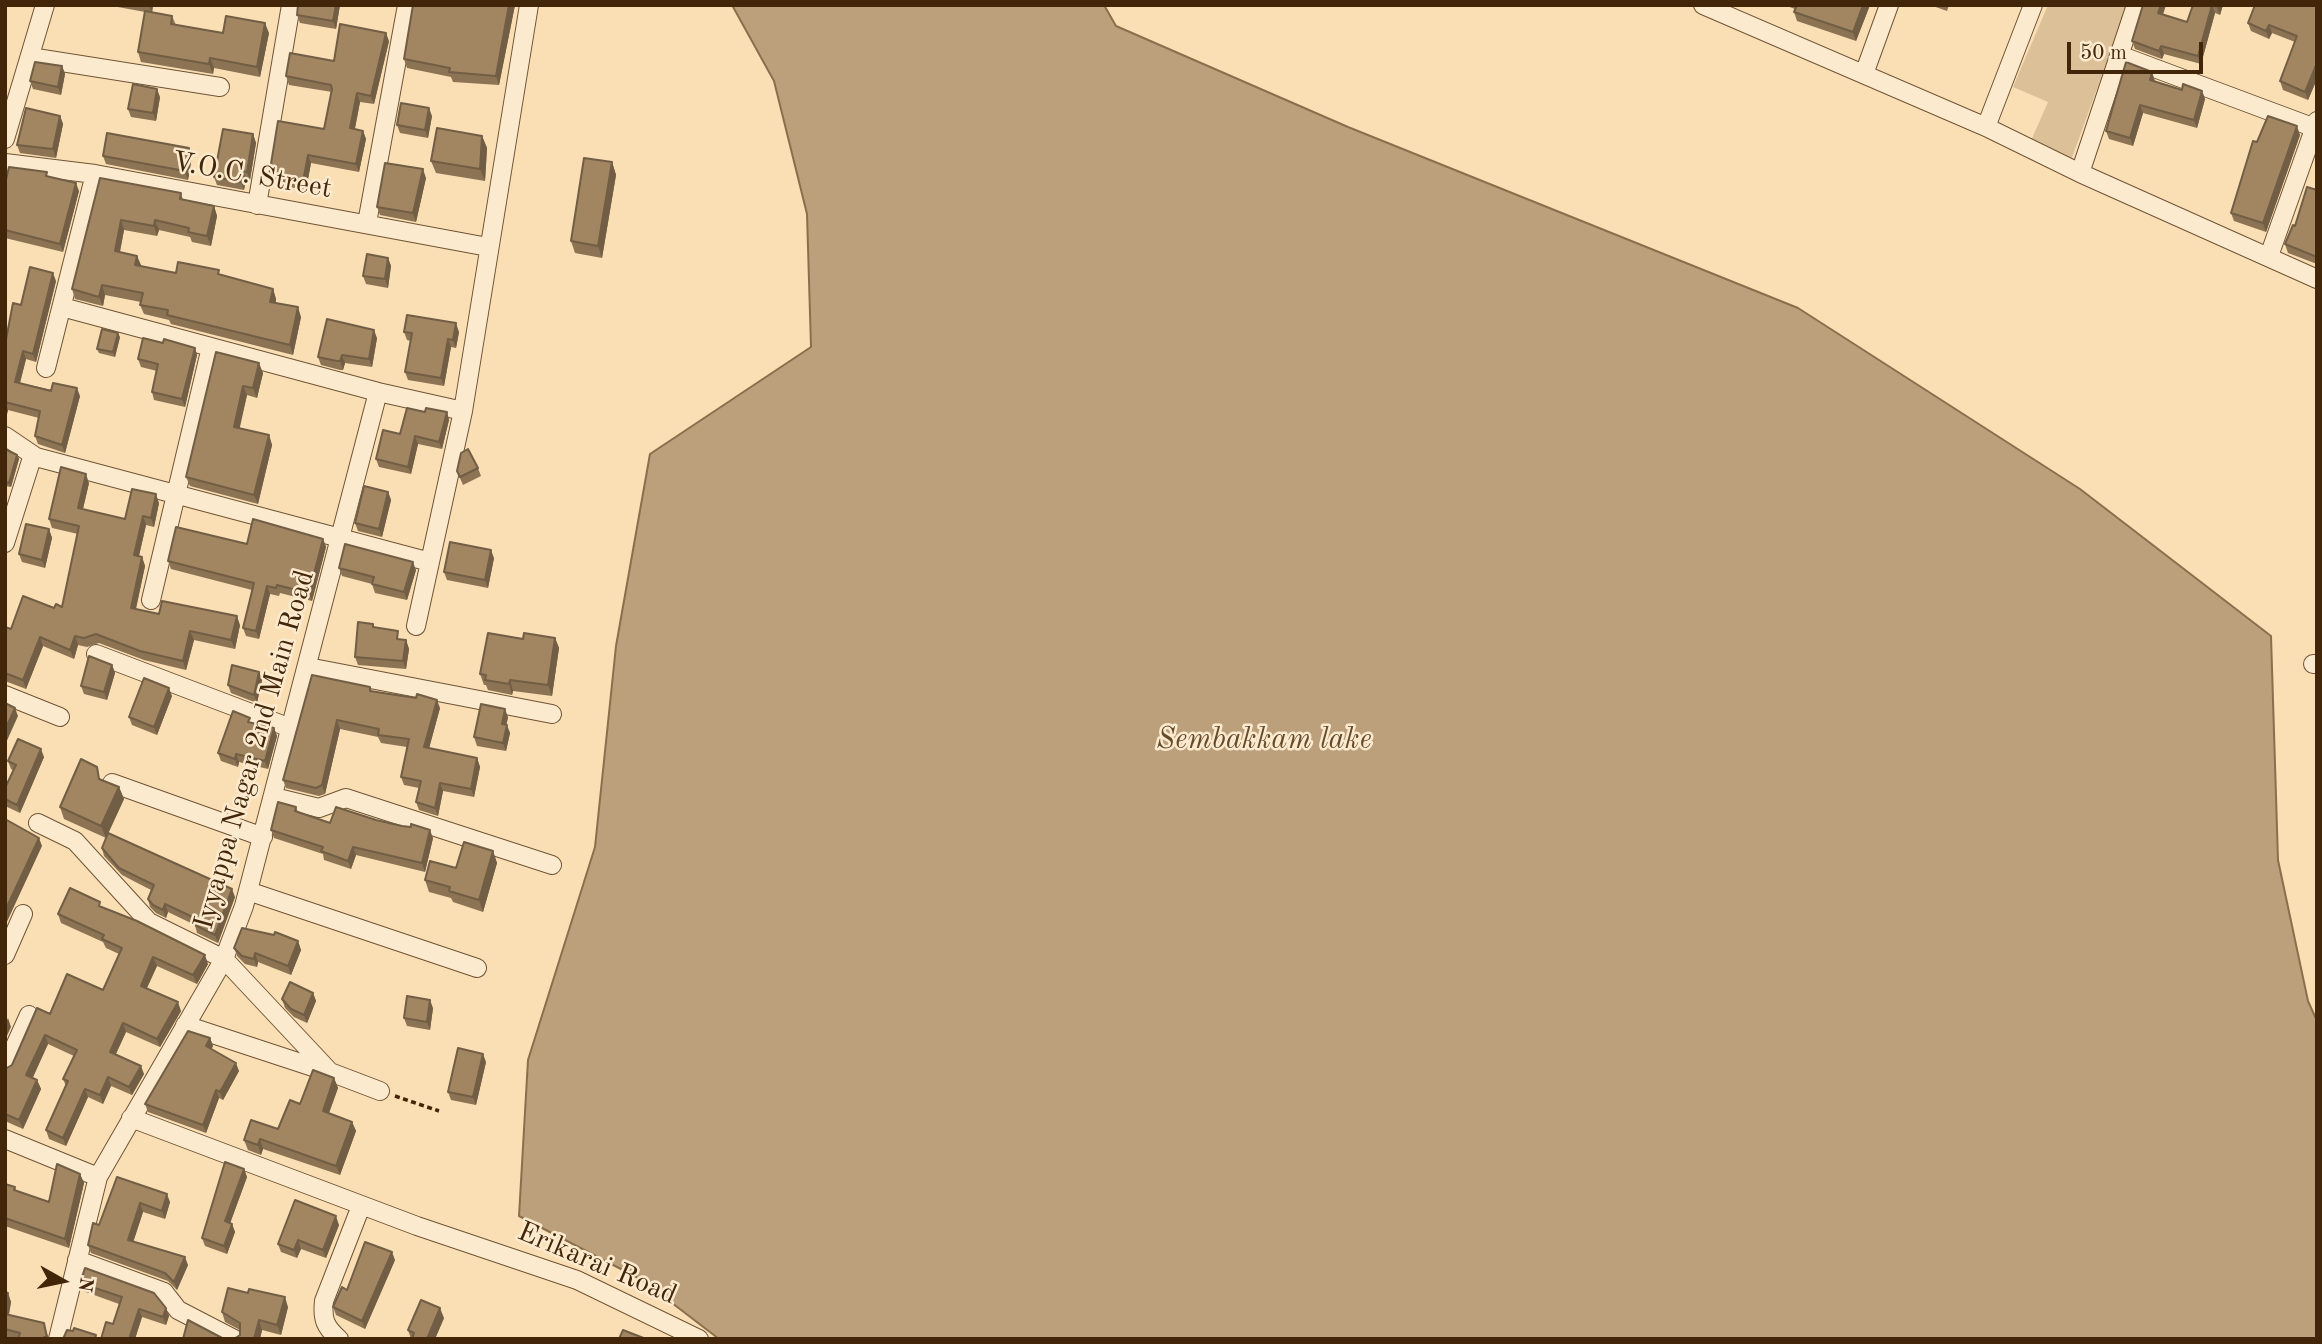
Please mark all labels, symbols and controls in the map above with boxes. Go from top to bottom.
scale bar [2070,28,2206,72]
text: 50 m [2080,43,2127,64]
street label: V.O.C. Street [170,145,334,207]
street label: Iyyappa Nagar 2nd Main Road [188,567,322,933]
water label: Sembakkam lake [1156,722,1372,758]
street label: Erikarai Road [512,1215,682,1313]
north arrow [28,1246,98,1316]
text: N [74,1276,95,1293]

